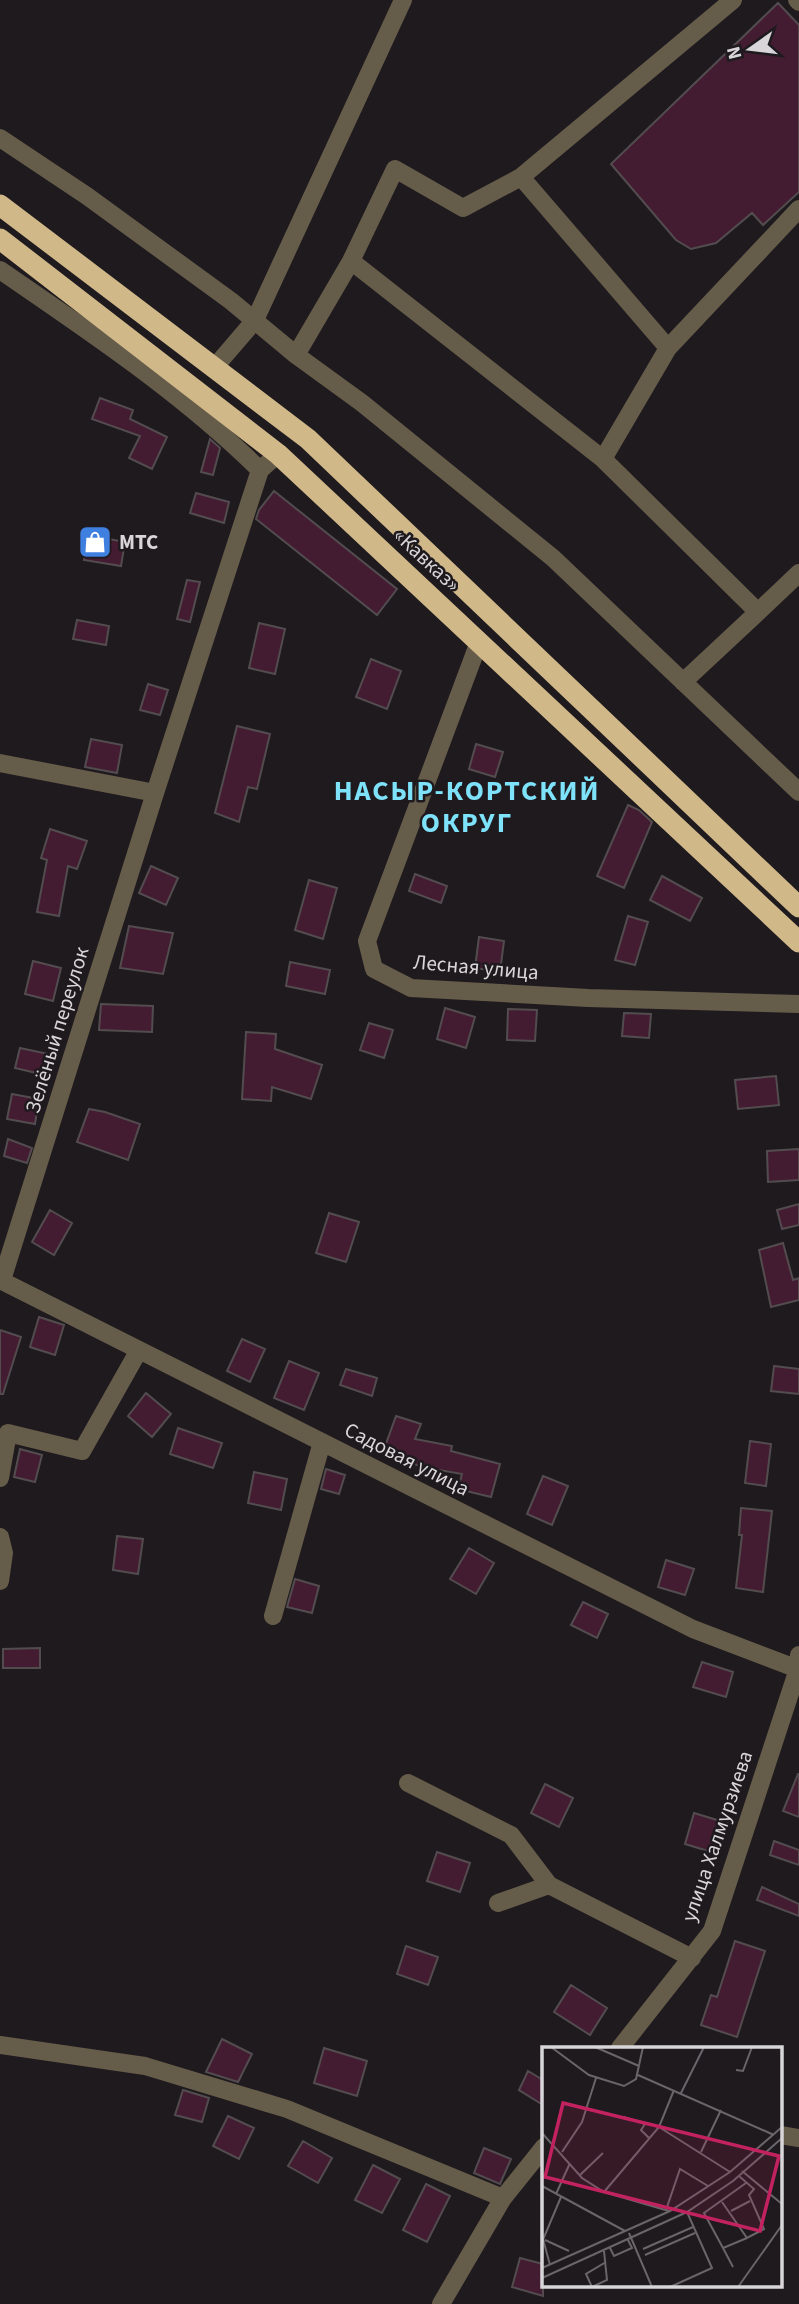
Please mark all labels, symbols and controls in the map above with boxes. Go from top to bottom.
north arrow [715,14,785,84]
text: N [720,43,750,62]
street label: «Кавказ» [387,521,467,599]
shop icon: МТС [76,523,114,561]
place label: МТС [119,527,158,557]
district label: НАСЫР-КОРТСКИЙ ОКРУГ [334,771,600,843]
street label: Зелёный переулок [17,943,97,1117]
street label: Лесная улица [412,947,540,987]
street label: Садовая улица [339,1415,475,1503]
street label: улица Халмурзиева [674,1746,760,1926]
inset map [542,2047,782,2286]

